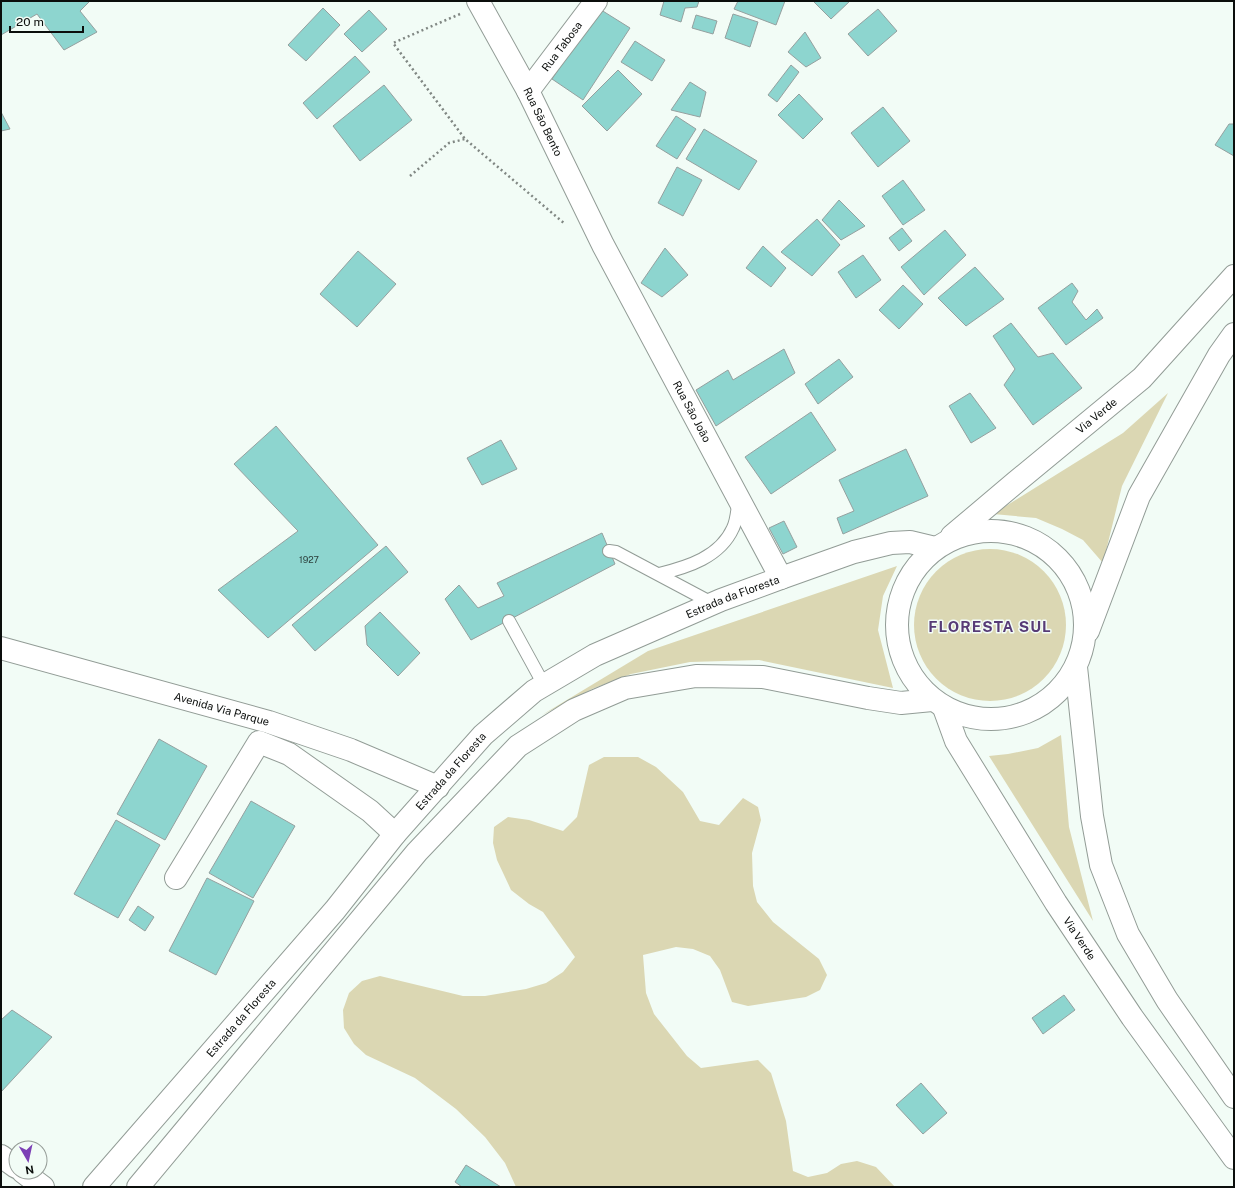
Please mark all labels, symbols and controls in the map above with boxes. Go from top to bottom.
scale bar [10,8,83,34]
text: 20 m [16,15,44,29]
street label: Rua Tabosa [539,19,584,73]
street label: Rua São Bento [521,85,565,158]
street label: Rua São João [671,379,713,444]
street label: Via Verde [1074,395,1119,436]
house number: 1927 [299,554,319,565]
street label: Estrada da Floresta [684,573,781,621]
district label: FLORESTA SUL [928,618,1052,635]
street label: Avenida Via Parque [173,690,271,728]
street label: Estrada da Floresta [413,730,488,812]
street label: Via Verde [1061,915,1098,962]
street label: Estrada da Floresta [204,977,278,1059]
north arrow [8,1140,48,1180]
text: N [24,1163,35,1176]

